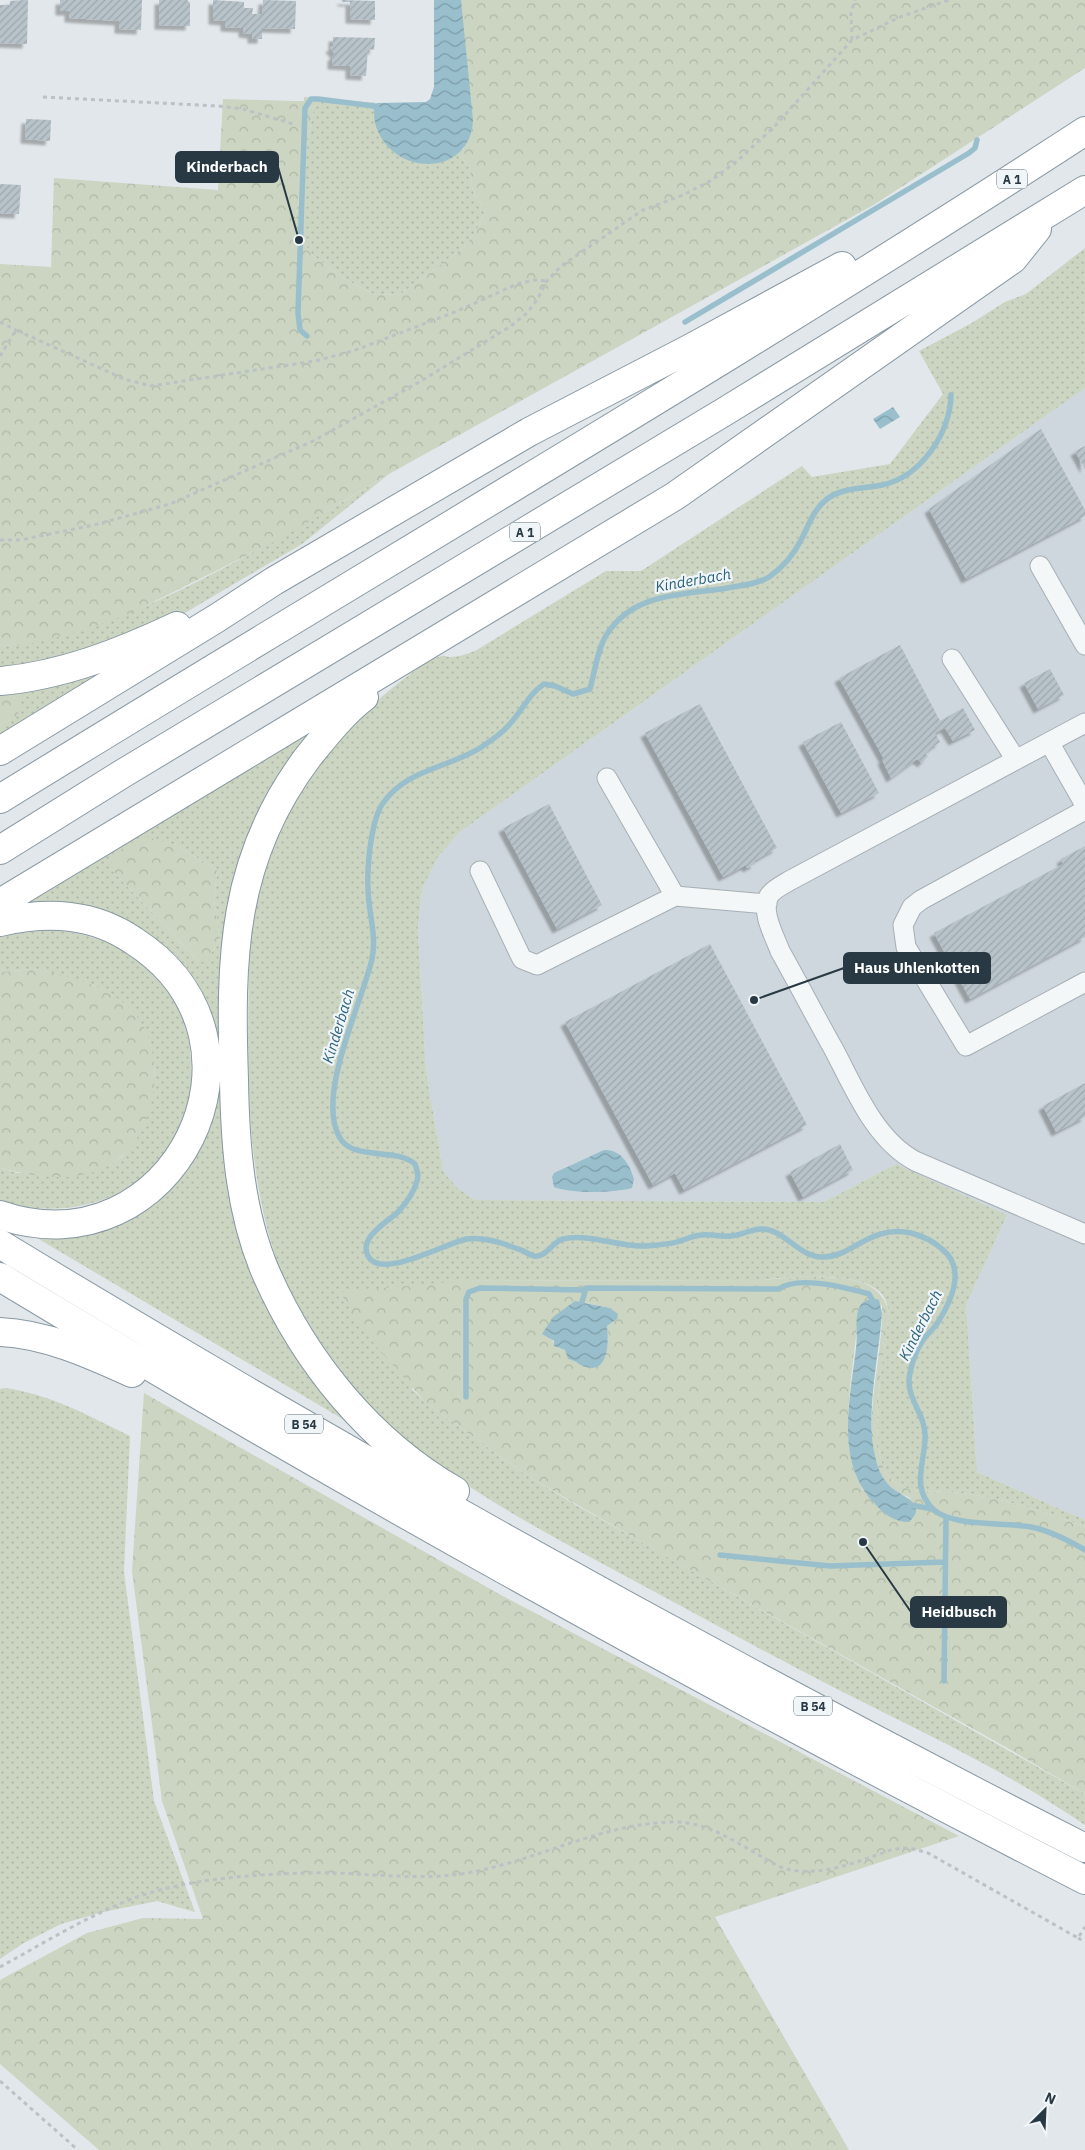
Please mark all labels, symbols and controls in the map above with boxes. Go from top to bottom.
callout: Kinderbach [176,152,278,182]
text: Kinderbach [186,157,268,176]
road number: A 1 [997,170,1027,188]
road number: A 1 [510,522,540,542]
water label: Kinderbach [654,564,732,596]
callout: Haus Uhlenkotten [844,953,990,983]
text: Haus Uhlenkotten [854,958,980,977]
water label: Kinderbach [318,987,358,1065]
water label: Kinderbach [894,1287,946,1363]
road number: B 54 [285,1415,323,1434]
callout: Heidbusch [911,1597,1006,1627]
text: Heidbusch [921,1602,997,1621]
road number: B 54 [794,1696,832,1715]
north arrow [1020,2085,1070,2135]
text: N [1042,2088,1059,2108]

